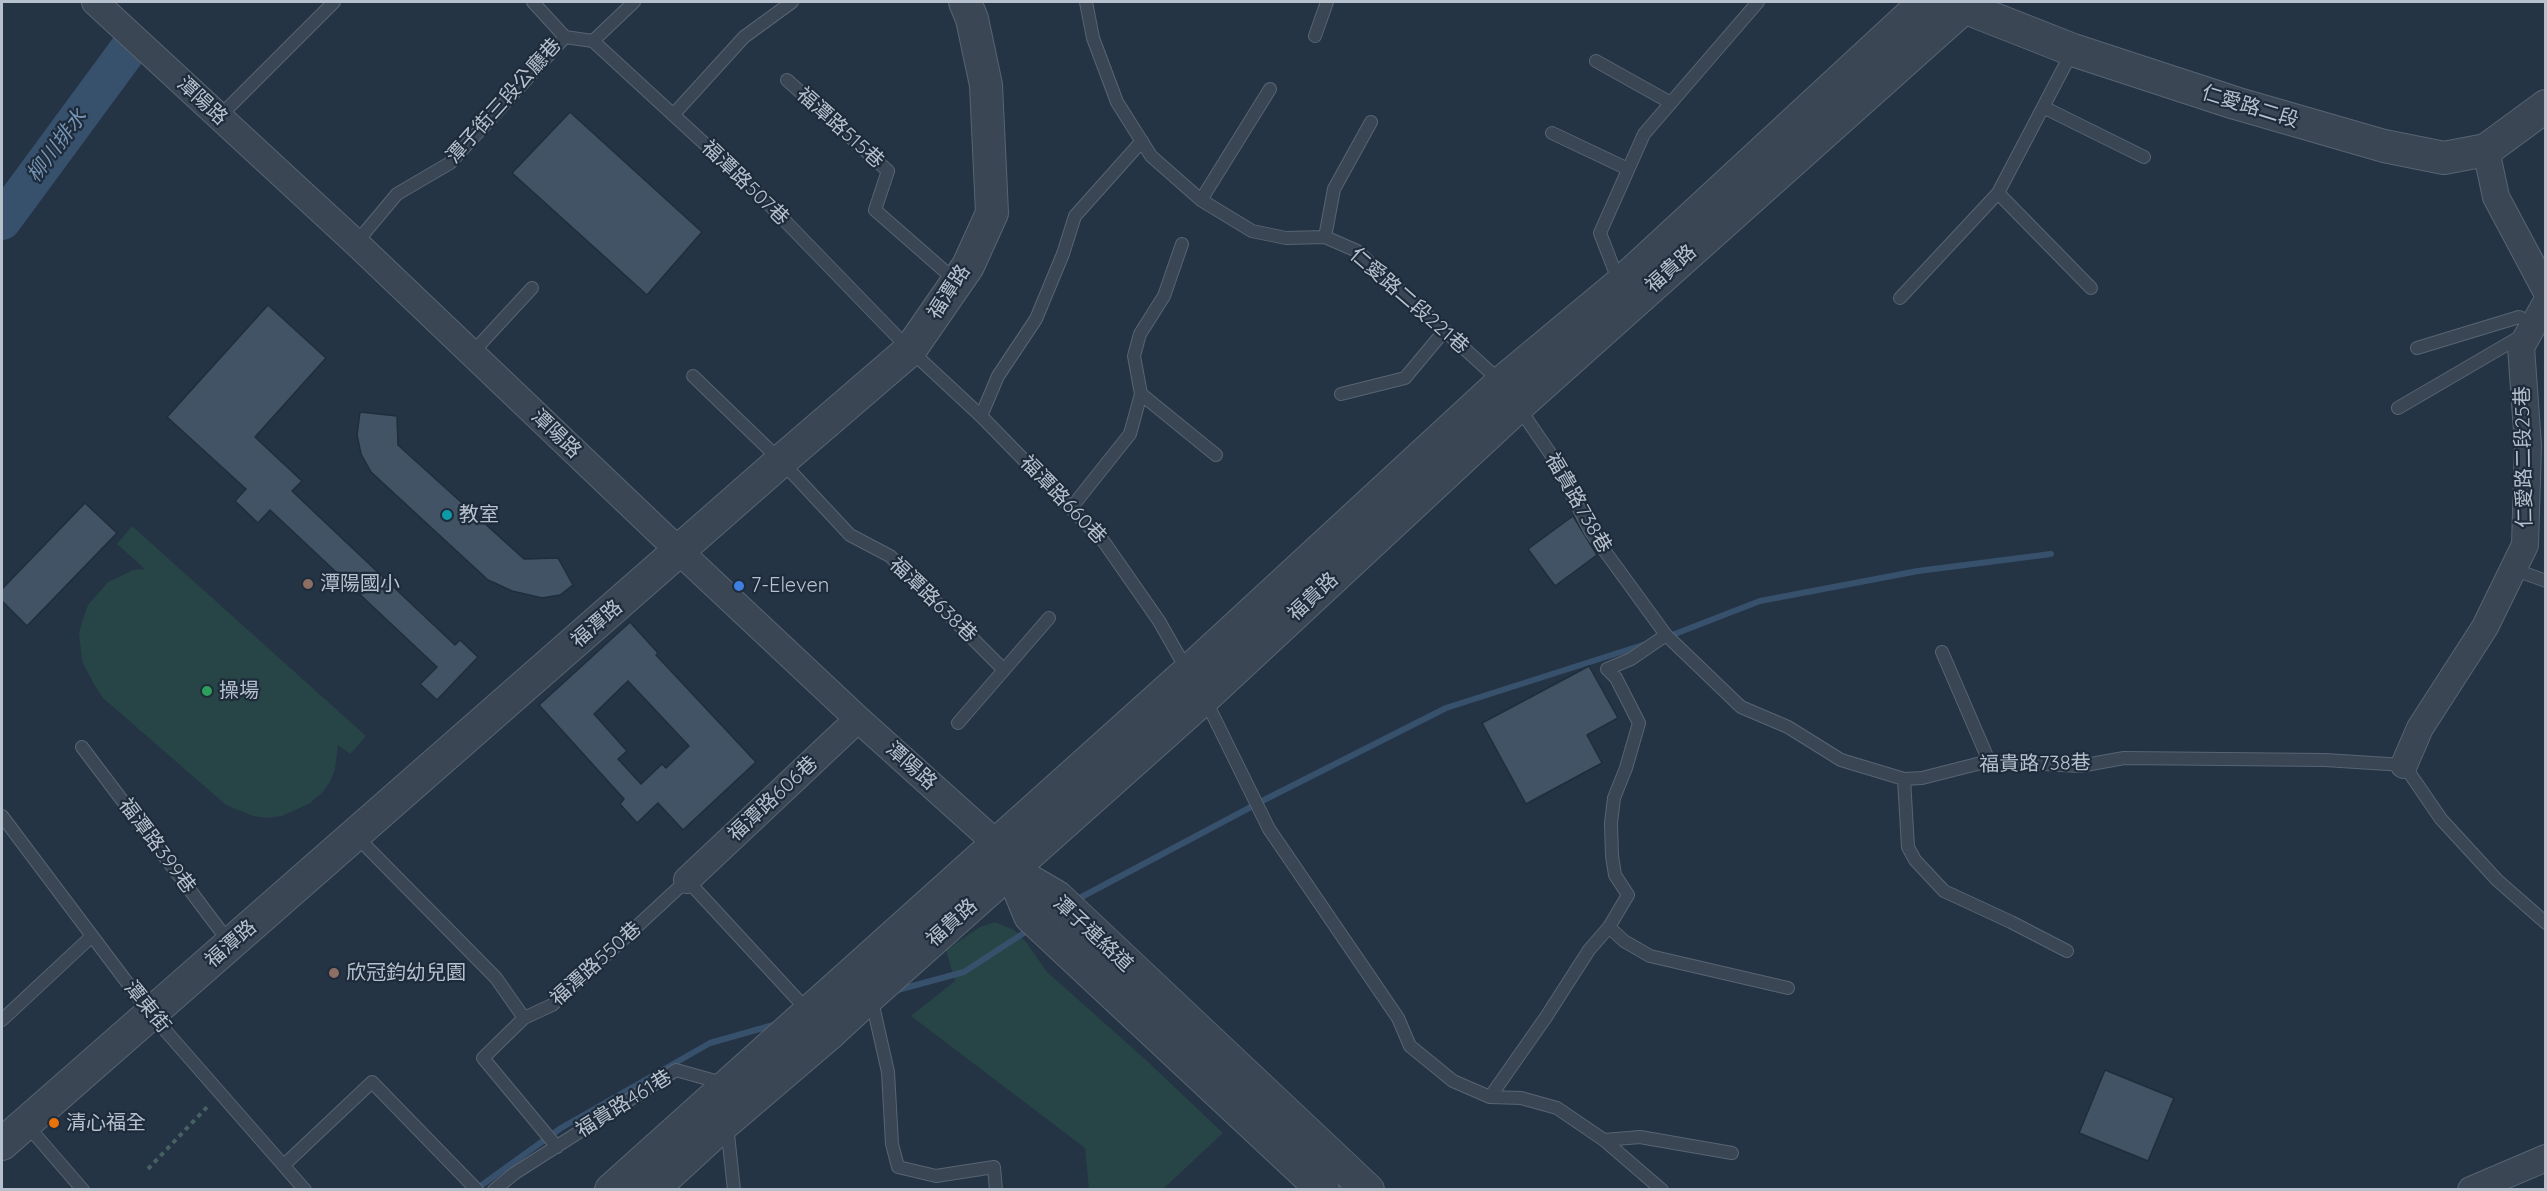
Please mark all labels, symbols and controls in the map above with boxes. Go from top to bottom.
street label: 潭子街三段公廳巷 [442,34,566,168]
street label: 潭陽路 [172,72,232,130]
street label: 仁愛路二段 [2199,81,2301,133]
street label: 福潭路515巷 [791,83,889,173]
water label: 柳川排水 [22,105,92,187]
street label: 福潭路507巷 [696,135,794,231]
street label: 福貴路 [1641,240,1701,298]
street label: 仁愛路二段221巷 [1345,243,1473,359]
street label: 福潭路 [923,260,975,324]
street label: 仁愛路二段25巷 [2511,386,2537,528]
street label: 潭陽路 [526,405,586,463]
street label: 福貴路738巷 [1540,449,1616,557]
street label: 福潭路660巷 [1015,451,1111,549]
place label: 教室 [459,503,499,527]
marker: 教室 [440,508,454,522]
street label: 福潭路638巷 [884,552,982,648]
street label: 福貴路 [1283,568,1343,626]
place label: 潭陽國小 [320,572,400,596]
place label: 7-Eleven [751,574,829,598]
marker: 潭陽國小 [301,577,315,591]
marker: 7-Eleven [732,579,746,593]
street label: 福潭路 [566,595,628,653]
place label: 操場 [219,679,259,703]
marker: 操場 [200,684,214,698]
street label: 潭陽路 [881,737,941,795]
street label: 福貴路738巷 [1979,751,2091,777]
street label: 福潭路606巷 [723,752,823,846]
street label: 福潭路399巷 [113,794,201,898]
street label: 潭子連絡道 [1048,891,1138,977]
street label: 福貴路 [922,894,982,952]
street label: 福潭路 [200,915,262,973]
street label: 福潭路550巷 [546,917,646,1011]
place label: 欣冠鈞幼兒園 [346,961,466,985]
marker: 欣冠鈞幼兒園 [327,966,341,980]
street label: 潭東街 [119,976,175,1038]
street label: 福貴路461巷 [572,1065,676,1143]
place label: 清心福全 [66,1111,146,1135]
marker: 清心福全 [47,1116,61,1130]

